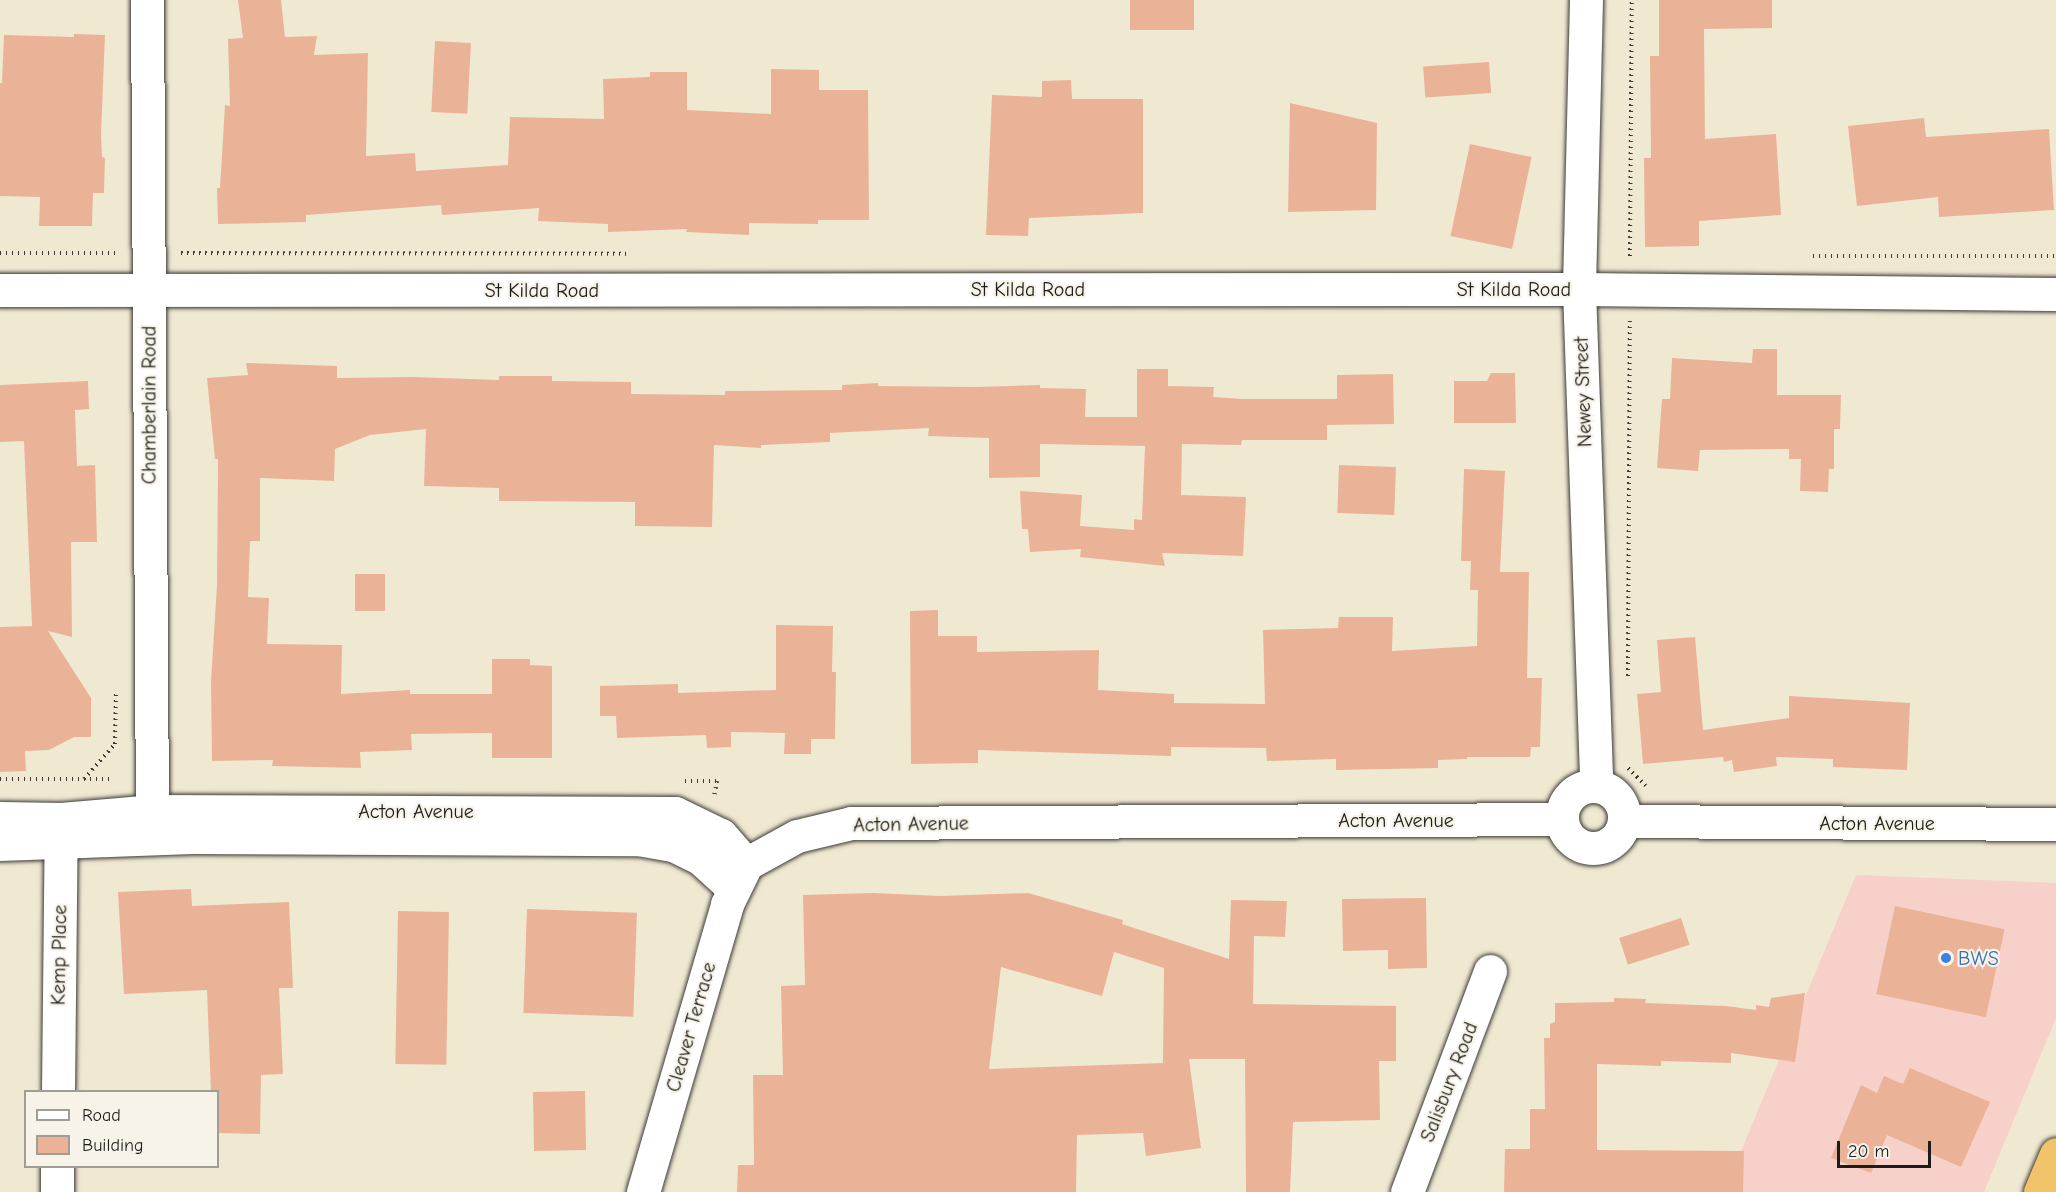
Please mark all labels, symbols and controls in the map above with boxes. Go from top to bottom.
street label: St Kilda Road [971,277,1085,301]
street label: St Kilda Road [1457,277,1571,301]
street label: St Kilda Road [485,278,599,302]
street label: Chamberlain Road [137,326,161,484]
street label: Newey Street [1569,336,1597,448]
street label: Acton Avenue [358,799,474,823]
street label: Acton Avenue [1338,808,1454,832]
street label: Acton Avenue [853,811,969,837]
street label: Acton Avenue [1819,811,1935,835]
street label: Kemp Place [46,904,72,1006]
place label: BWS [1958,946,1999,970]
marker: BWS [1939,951,1953,965]
street label: Cleaver Terrace [661,959,721,1095]
street label: Salisbury Road [1415,1019,1483,1145]
legend [24,1090,219,1168]
text: Road [82,1105,121,1126]
scale bar [1840,1129,1934,1167]
text: Building [82,1135,144,1156]
text: 20 m [1848,1141,1889,1162]

